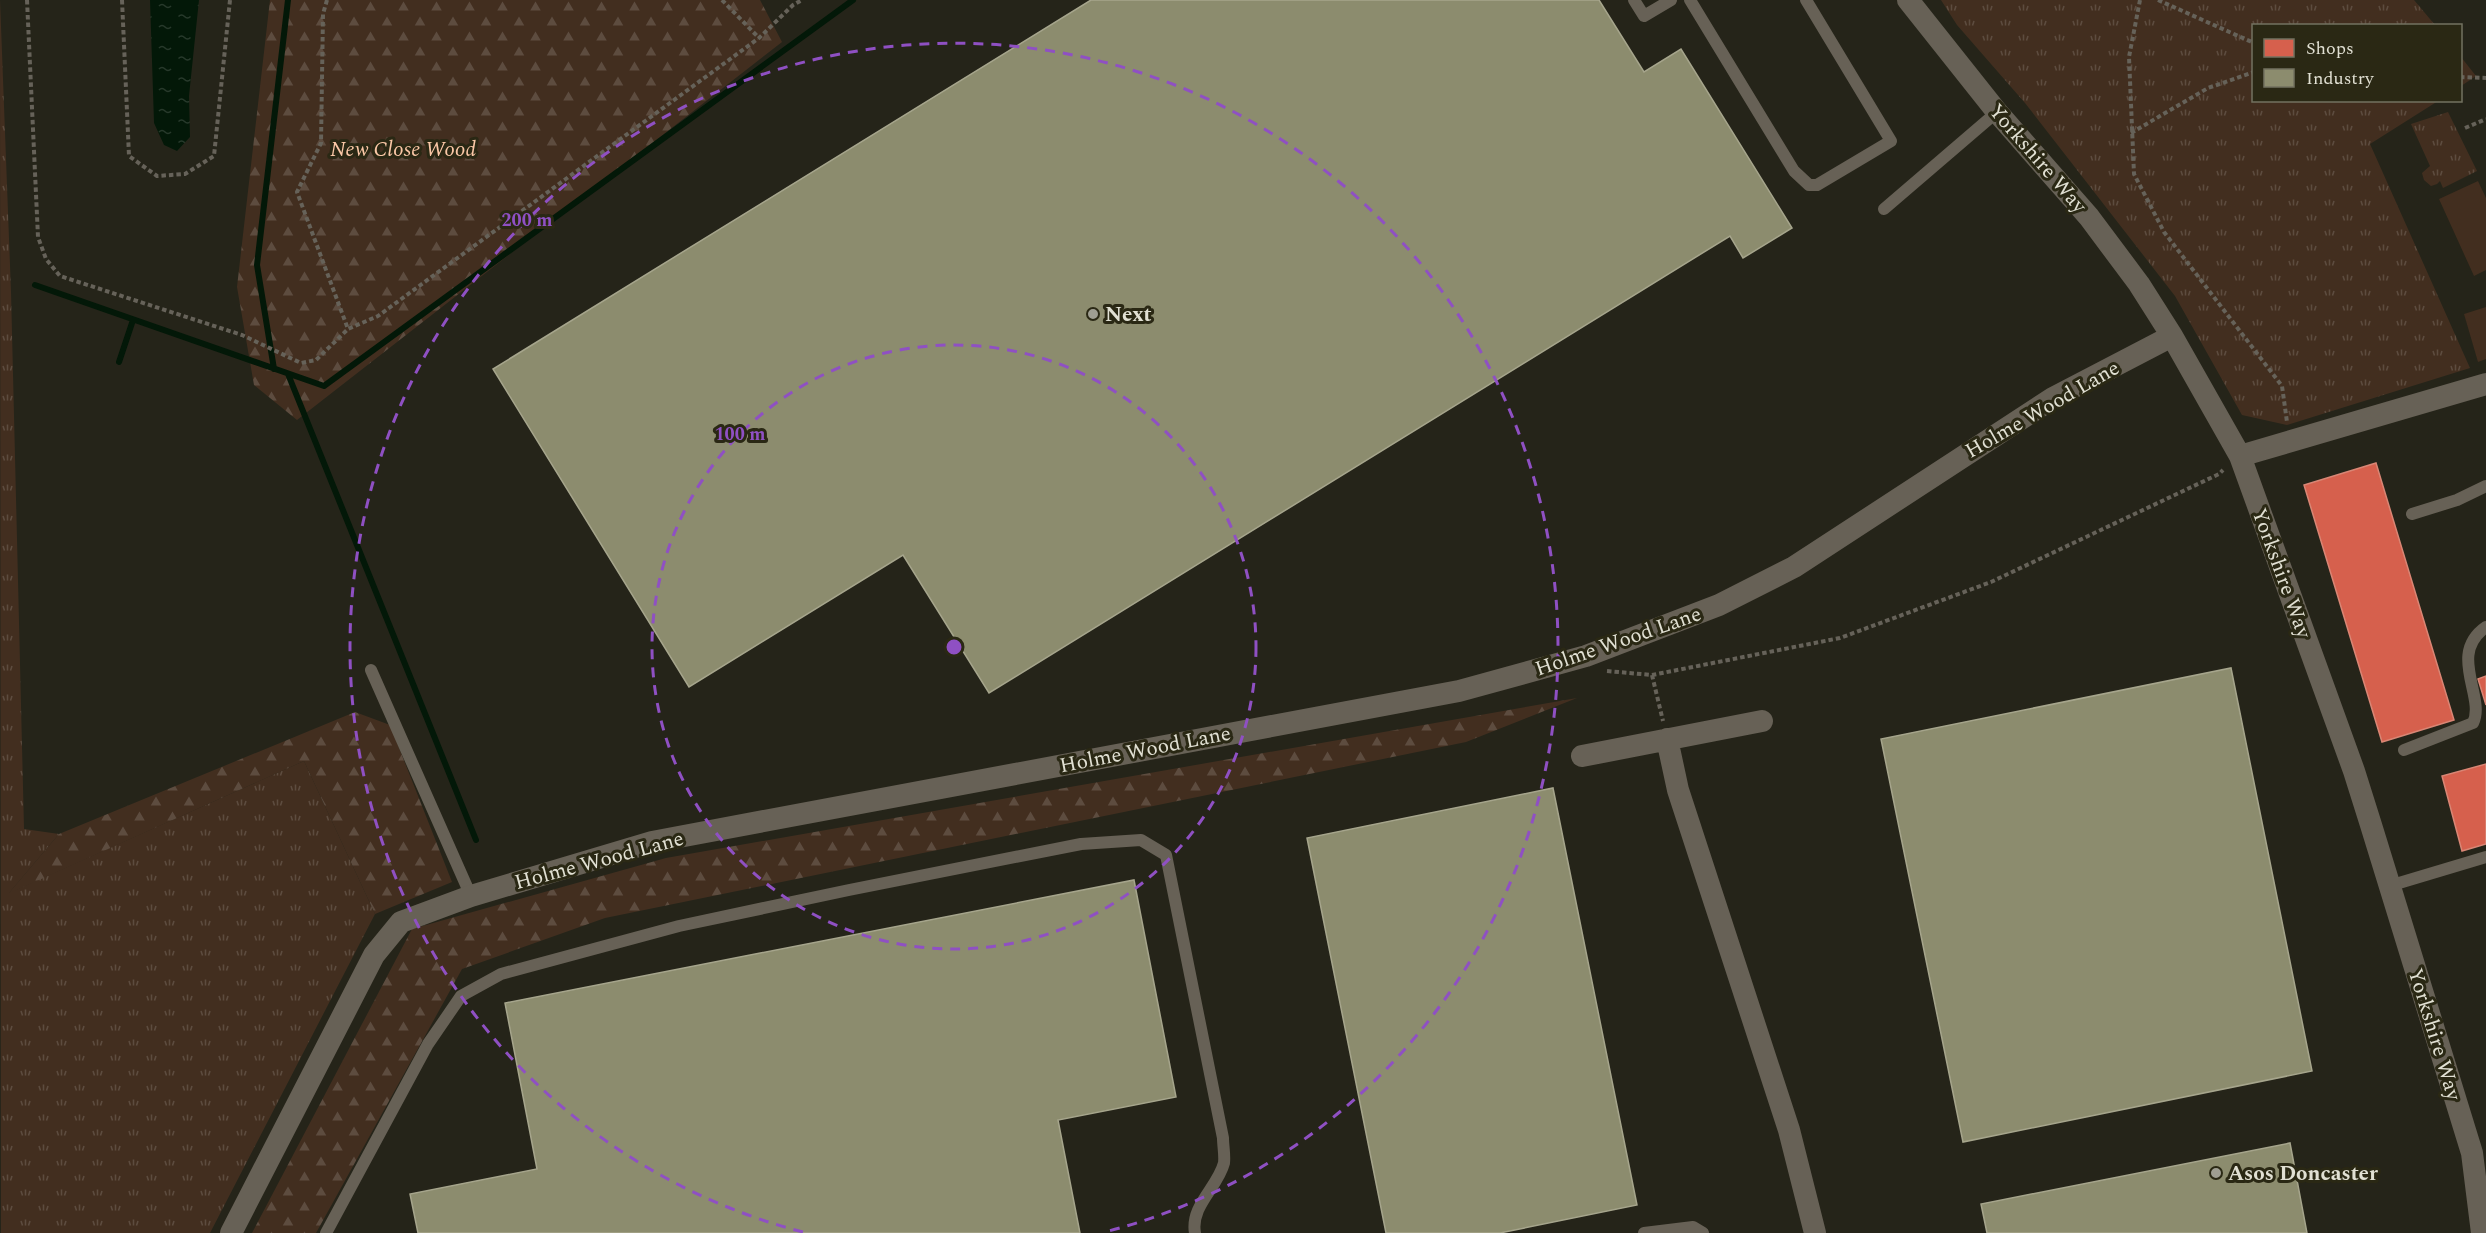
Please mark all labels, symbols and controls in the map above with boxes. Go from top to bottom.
legend [2252,24,2462,102]
text: Shops [2306,35,2354,62]
text: Industry [2306,65,2375,92]
street label: Yorkshire Way [1980,97,2095,221]
park label: New Close Wood [330,134,476,166]
text: 200 m [501,207,553,234]
place label: Next [1105,299,1152,331]
marker: Next [1086,307,1100,321]
street label: Holme Wood Lane [1959,353,2126,467]
text: 100 m [714,421,766,448]
street label: Yorkshire Way [2243,504,2320,644]
street label: Holme Wood Lane [1531,598,1706,685]
centre of rings [944,637,964,657]
street label: Holme Wood Lane [1057,718,1234,782]
street label: Holme Wood Lane [511,823,687,899]
street label: Yorkshire Way [2399,964,2470,1105]
place label: Asos Doncaster [2228,1158,2378,1190]
marker: Asos Doncaster [2209,1166,2223,1180]

